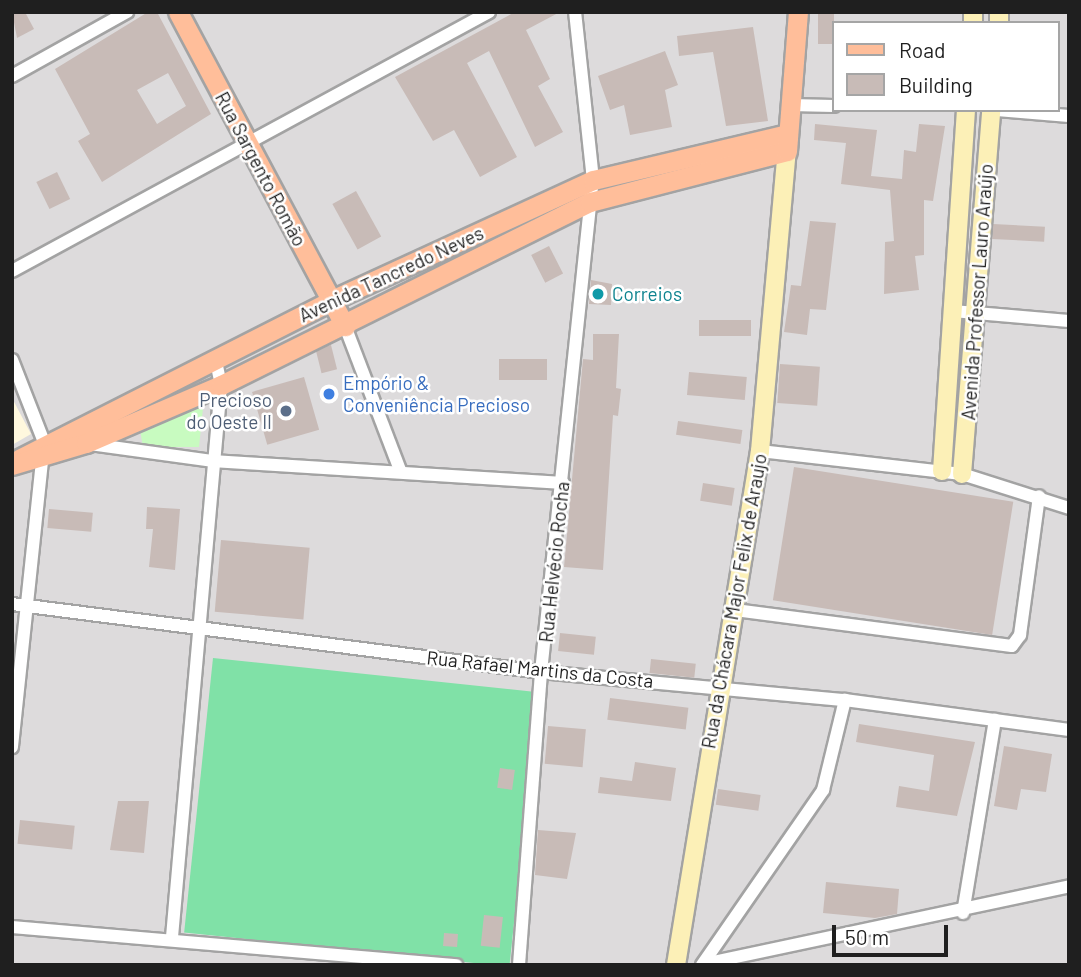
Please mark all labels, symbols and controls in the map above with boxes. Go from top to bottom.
legend [832,21,1060,112]
text: Road [899,37,945,62]
text: Building [899,72,973,97]
street label: Rua Sargento Romão [211,88,311,250]
street label: Avenida Professor Lauro Araújo [957,163,997,421]
street label: Avenida Tancredo Neves [295,221,487,327]
place label: Correios [612,283,682,305]
marker: Correios [590,286,606,302]
place label: Empório & Conveniência Precioso [343,372,530,416]
marker: Empório & Conveniência Precioso [321,386,337,402]
place label: Precioso do Oeste II [186,389,272,433]
marker: Precioso do Oeste II [278,403,294,419]
street label: Rua da Chácara Major Felix de Araujo [697,452,771,750]
street label: Rua Helvécio Rocha [534,480,574,644]
street label: Rua Rafael Martins da Costa [425,646,655,692]
scale bar [836,911,951,955]
text: 50 m [845,924,889,949]

